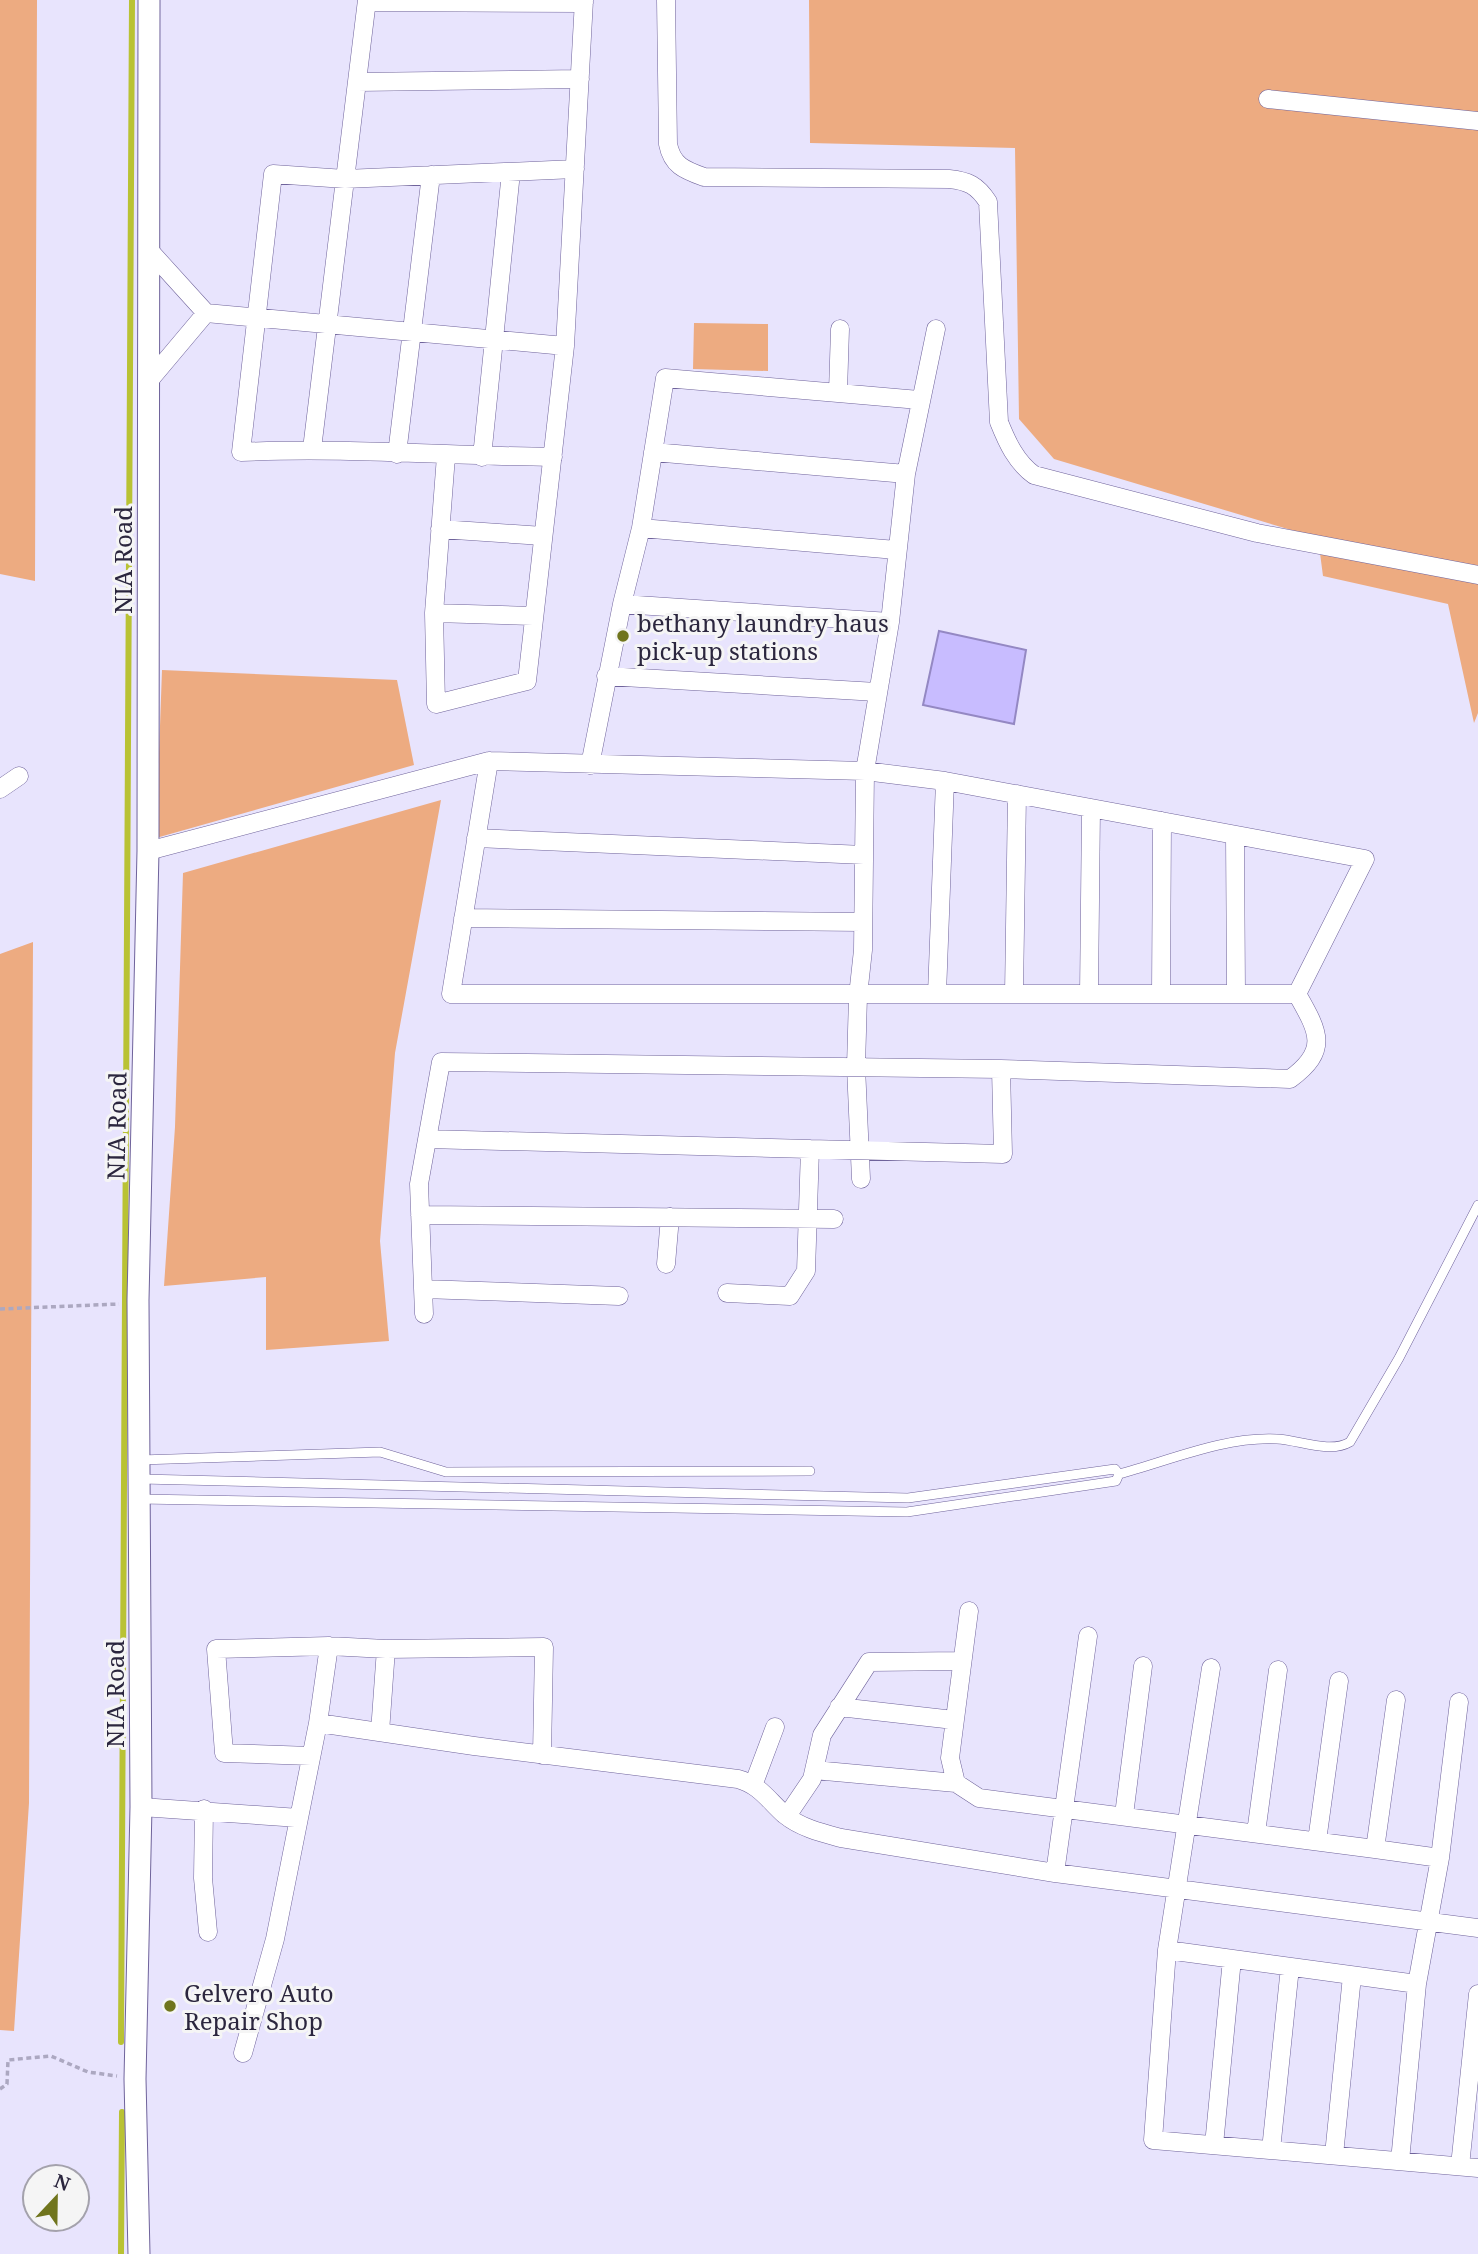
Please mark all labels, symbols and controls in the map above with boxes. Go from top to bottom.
street label: NIA Road [106,506,139,614]
place label: bethany laundry haus pick-up stations [637,606,889,667]
marker: bethany laundry haus pick-up stations [615,628,631,644]
street label: NIA Road [99,1071,133,1180]
street label: NIA Road [98,1640,131,1748]
place label: Gelvero Auto Repair Shop [184,1976,334,2037]
marker: Gelvero Auto Repair Shop [162,1998,178,2014]
north arrow [21,2163,91,2233]
text: N [51,2167,74,2197]

